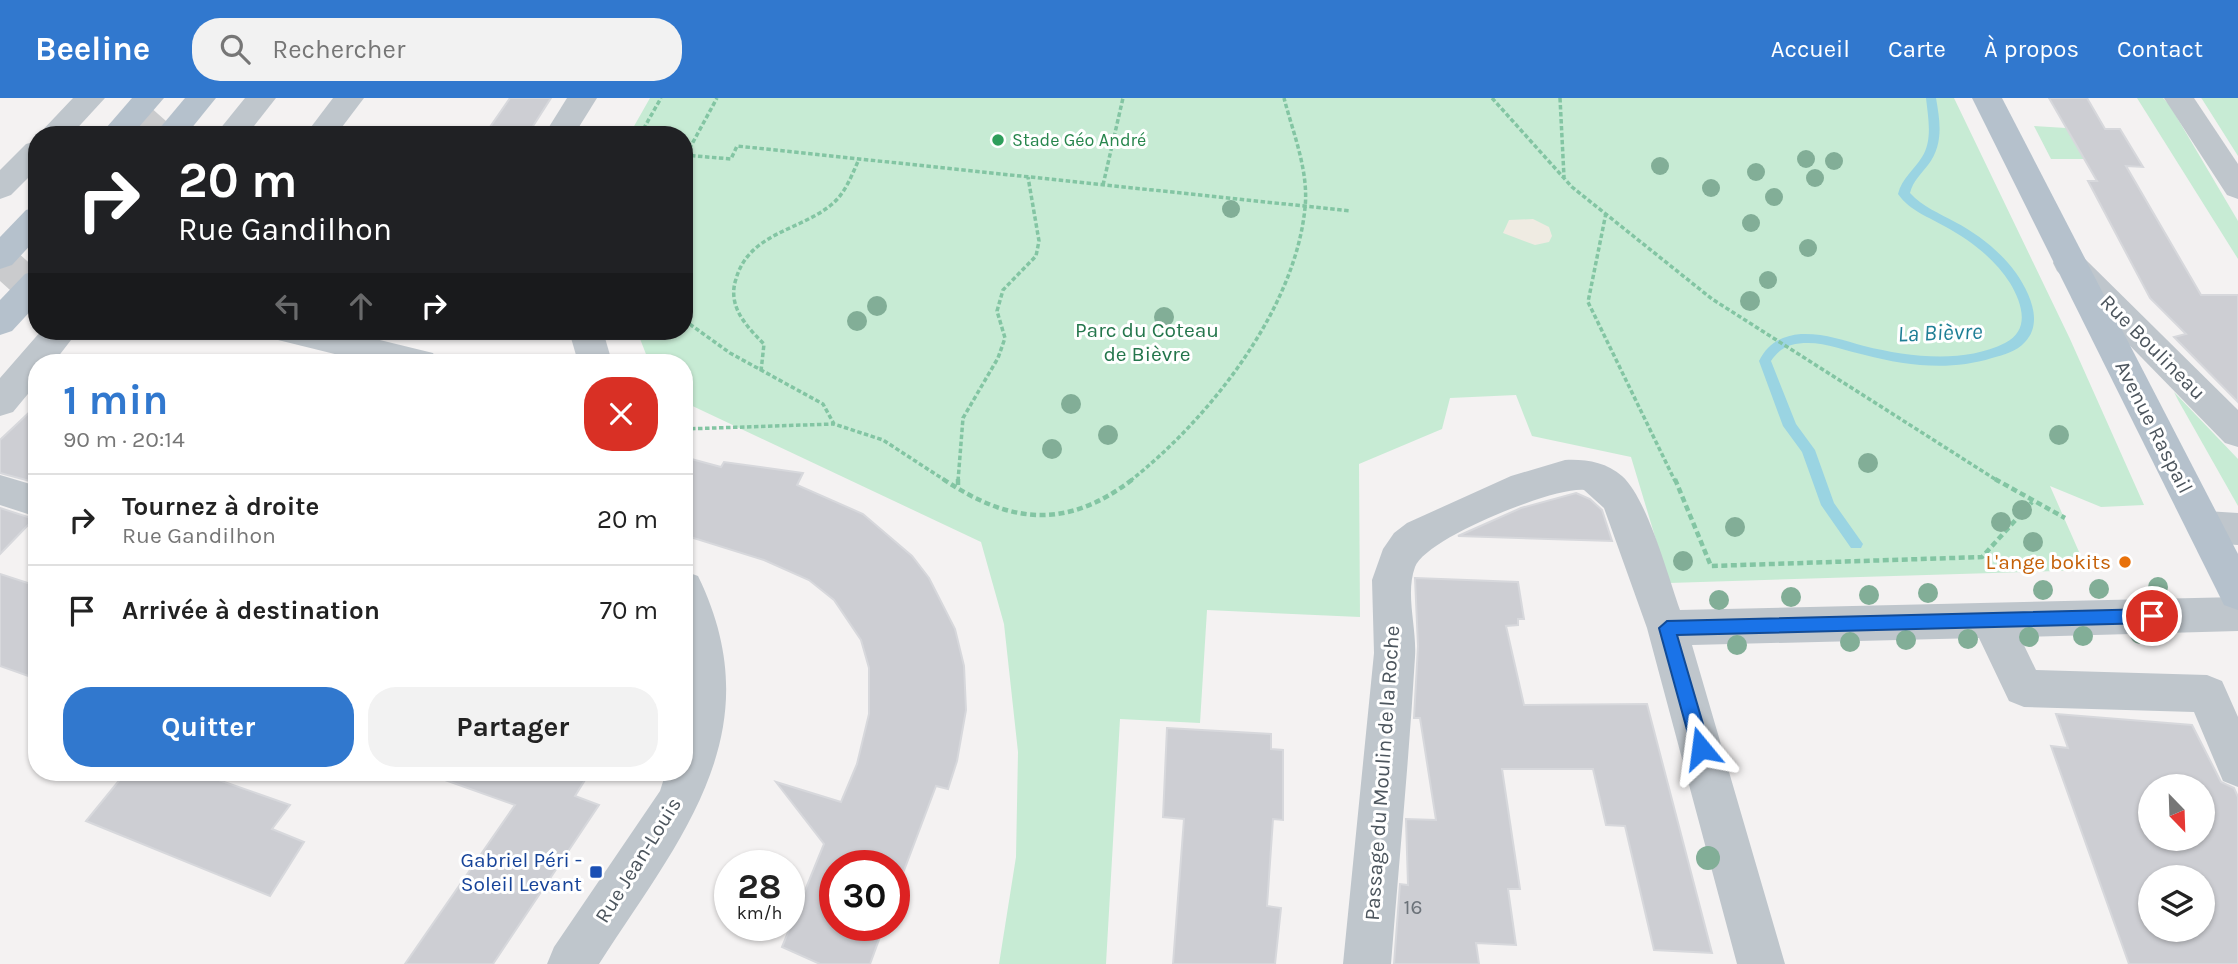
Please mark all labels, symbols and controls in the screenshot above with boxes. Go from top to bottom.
search box [192,18,682,81]
text: Beeline [35,30,150,68]
icon: search [216,30,254,68]
text: Rechercher [272,34,405,65]
text: Accueil [1771,35,1850,63]
text: Carte [1888,35,1946,63]
text: À propos [1984,35,2079,63]
text: Contact [2117,35,2203,63]
place label: Stade Géo André [1012,129,1146,151]
marker: Stade Géo André [990,132,1006,148]
text: 20 m [178,152,298,209]
icon: right [63,154,154,245]
text: Rue Gandilhon [178,211,392,248]
icon: left [269,287,307,325]
icon: ahead [342,287,380,325]
icon: right [415,287,453,325]
street label: Rue Boulineau [2096,290,2210,404]
park label: Parc du Coteau de Bièvre [1075,318,1219,366]
water label: La Bièvre [1897,318,1983,347]
street label: Avenue Raspail [2110,357,2198,497]
text: 1 min [63,375,168,425]
button: close [584,377,658,451]
text: 90 m · 20:14 [63,426,185,453]
text: Tournez à droite [122,491,319,522]
icon: right [63,501,101,539]
text: 20 m [597,504,658,535]
text: Rue Gandilhon [122,522,276,549]
place label: L'ange bokits [1986,550,2111,574]
marker: L'ange bokits [2117,554,2133,570]
pin [2122,586,2182,646]
icon: arrive [63,592,101,630]
text: Arrivée à destination [122,595,380,626]
text: 70 m [600,595,658,626]
icon: arrive [2133,597,2171,635]
street label: Passage du Moulin de la Roche [1360,625,1404,921]
button: Quitter [63,687,354,767]
button: Partager [368,687,658,767]
position arrow [1664,711,1738,785]
north arrow [2138,774,2216,850]
map controls [2138,774,2215,942]
street label: Rue Jean-Louis [590,793,686,927]
place label: Gabriel Péri - Soleil Levant [460,848,582,896]
speed limit sign: 30 [819,850,910,941]
marker: Gabriel Péri - Soleil Levant [588,864,604,880]
button: layers [2138,865,2215,942]
text: 28 [738,866,781,907]
house number: 16 [1404,895,1422,919]
text: km/h [737,902,782,924]

